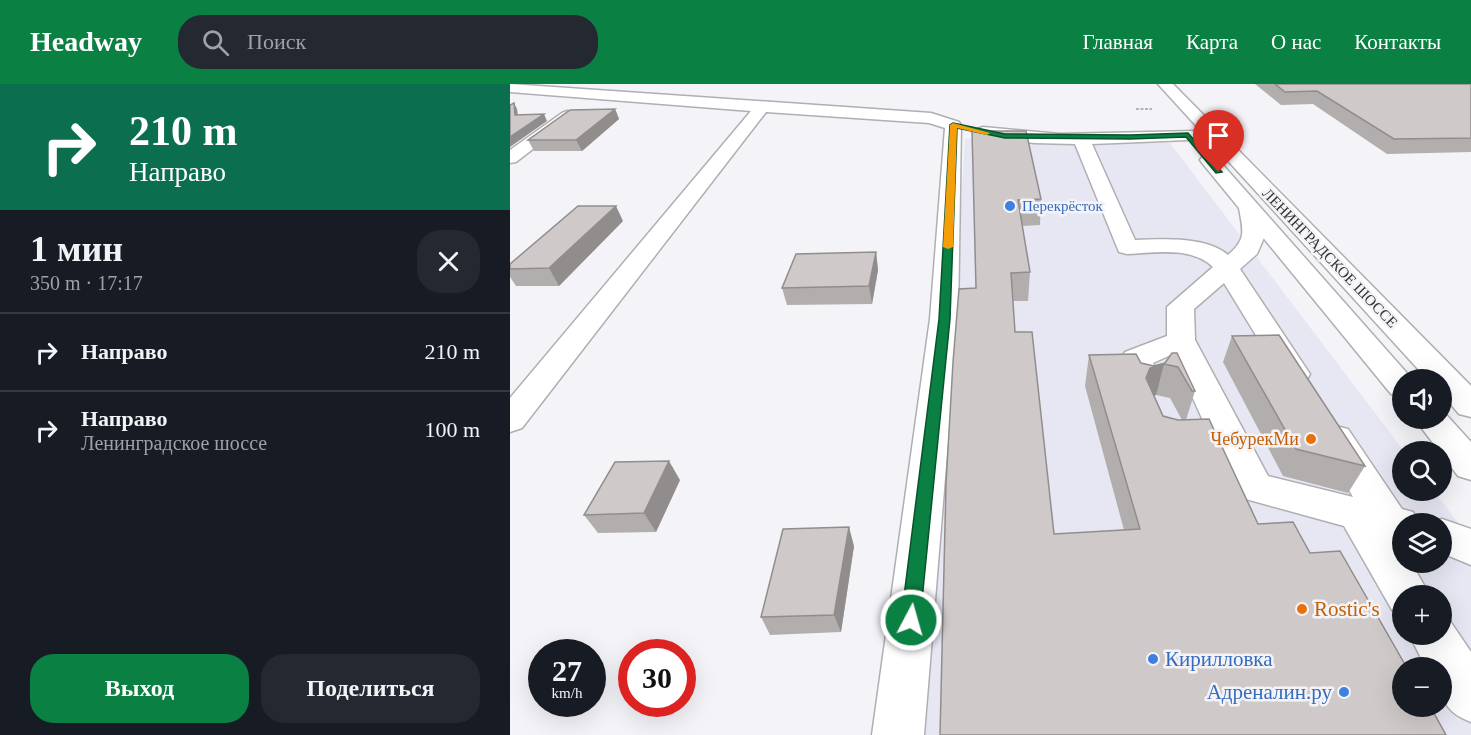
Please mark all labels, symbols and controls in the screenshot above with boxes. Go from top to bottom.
search box [178,15,598,69]
text: Headway [30,26,142,57]
icon: search [199,26,232,59]
text: Поиск [247,29,306,54]
text: Главная [1083,30,1153,54]
text: Карта [1186,30,1238,54]
text: О нас [1271,30,1321,54]
text: Контакты [1354,30,1441,54]
icon: right [30,108,108,186]
text: 210 m [129,108,238,154]
pin [1193,110,1244,172]
icon: arrive [1202,119,1235,152]
text: Направо [129,157,226,187]
street label: ЛЕНИНГРАДСКОЕ ШОССЕ [1259,185,1401,331]
place label: Перекрёсток [1022,198,1104,214]
marker: Перекрёсток [1003,199,1017,213]
text: 1 мин [30,229,123,269]
button: close [417,230,480,293]
text: 350 m · 17:17 [30,272,143,294]
icon: right [30,336,63,369]
text: Направо [81,339,167,364]
text: 210 m [424,339,480,364]
map controls [1392,369,1452,717]
button: sound [1392,369,1452,429]
text: Направо [81,406,167,431]
icon: right [30,414,63,447]
text: 100 m [424,417,480,442]
place label: ЧебурекМи [1210,429,1299,449]
text: Ленинградское шоссе [81,432,267,454]
marker: ЧебурекМи [1304,432,1318,446]
button: search [1392,441,1452,501]
button: layers [1392,513,1452,573]
button: + [1392,585,1452,645]
position arrow [879,588,943,652]
place label: Rostic's [1314,597,1380,621]
marker: Rostic's [1295,602,1309,616]
speed limit sign: 30 [618,639,696,717]
place label: Кирилловка [1165,647,1273,671]
marker: Кирилловка [1146,652,1160,666]
button: Выход [30,654,249,723]
button: Поделиться [261,654,480,723]
text: 27 [552,654,582,687]
button: − [1392,657,1452,717]
place label: Адреналин.ру [1207,680,1333,704]
text: km/h [552,685,582,701]
marker: Адреналин.ру [1337,685,1351,699]

